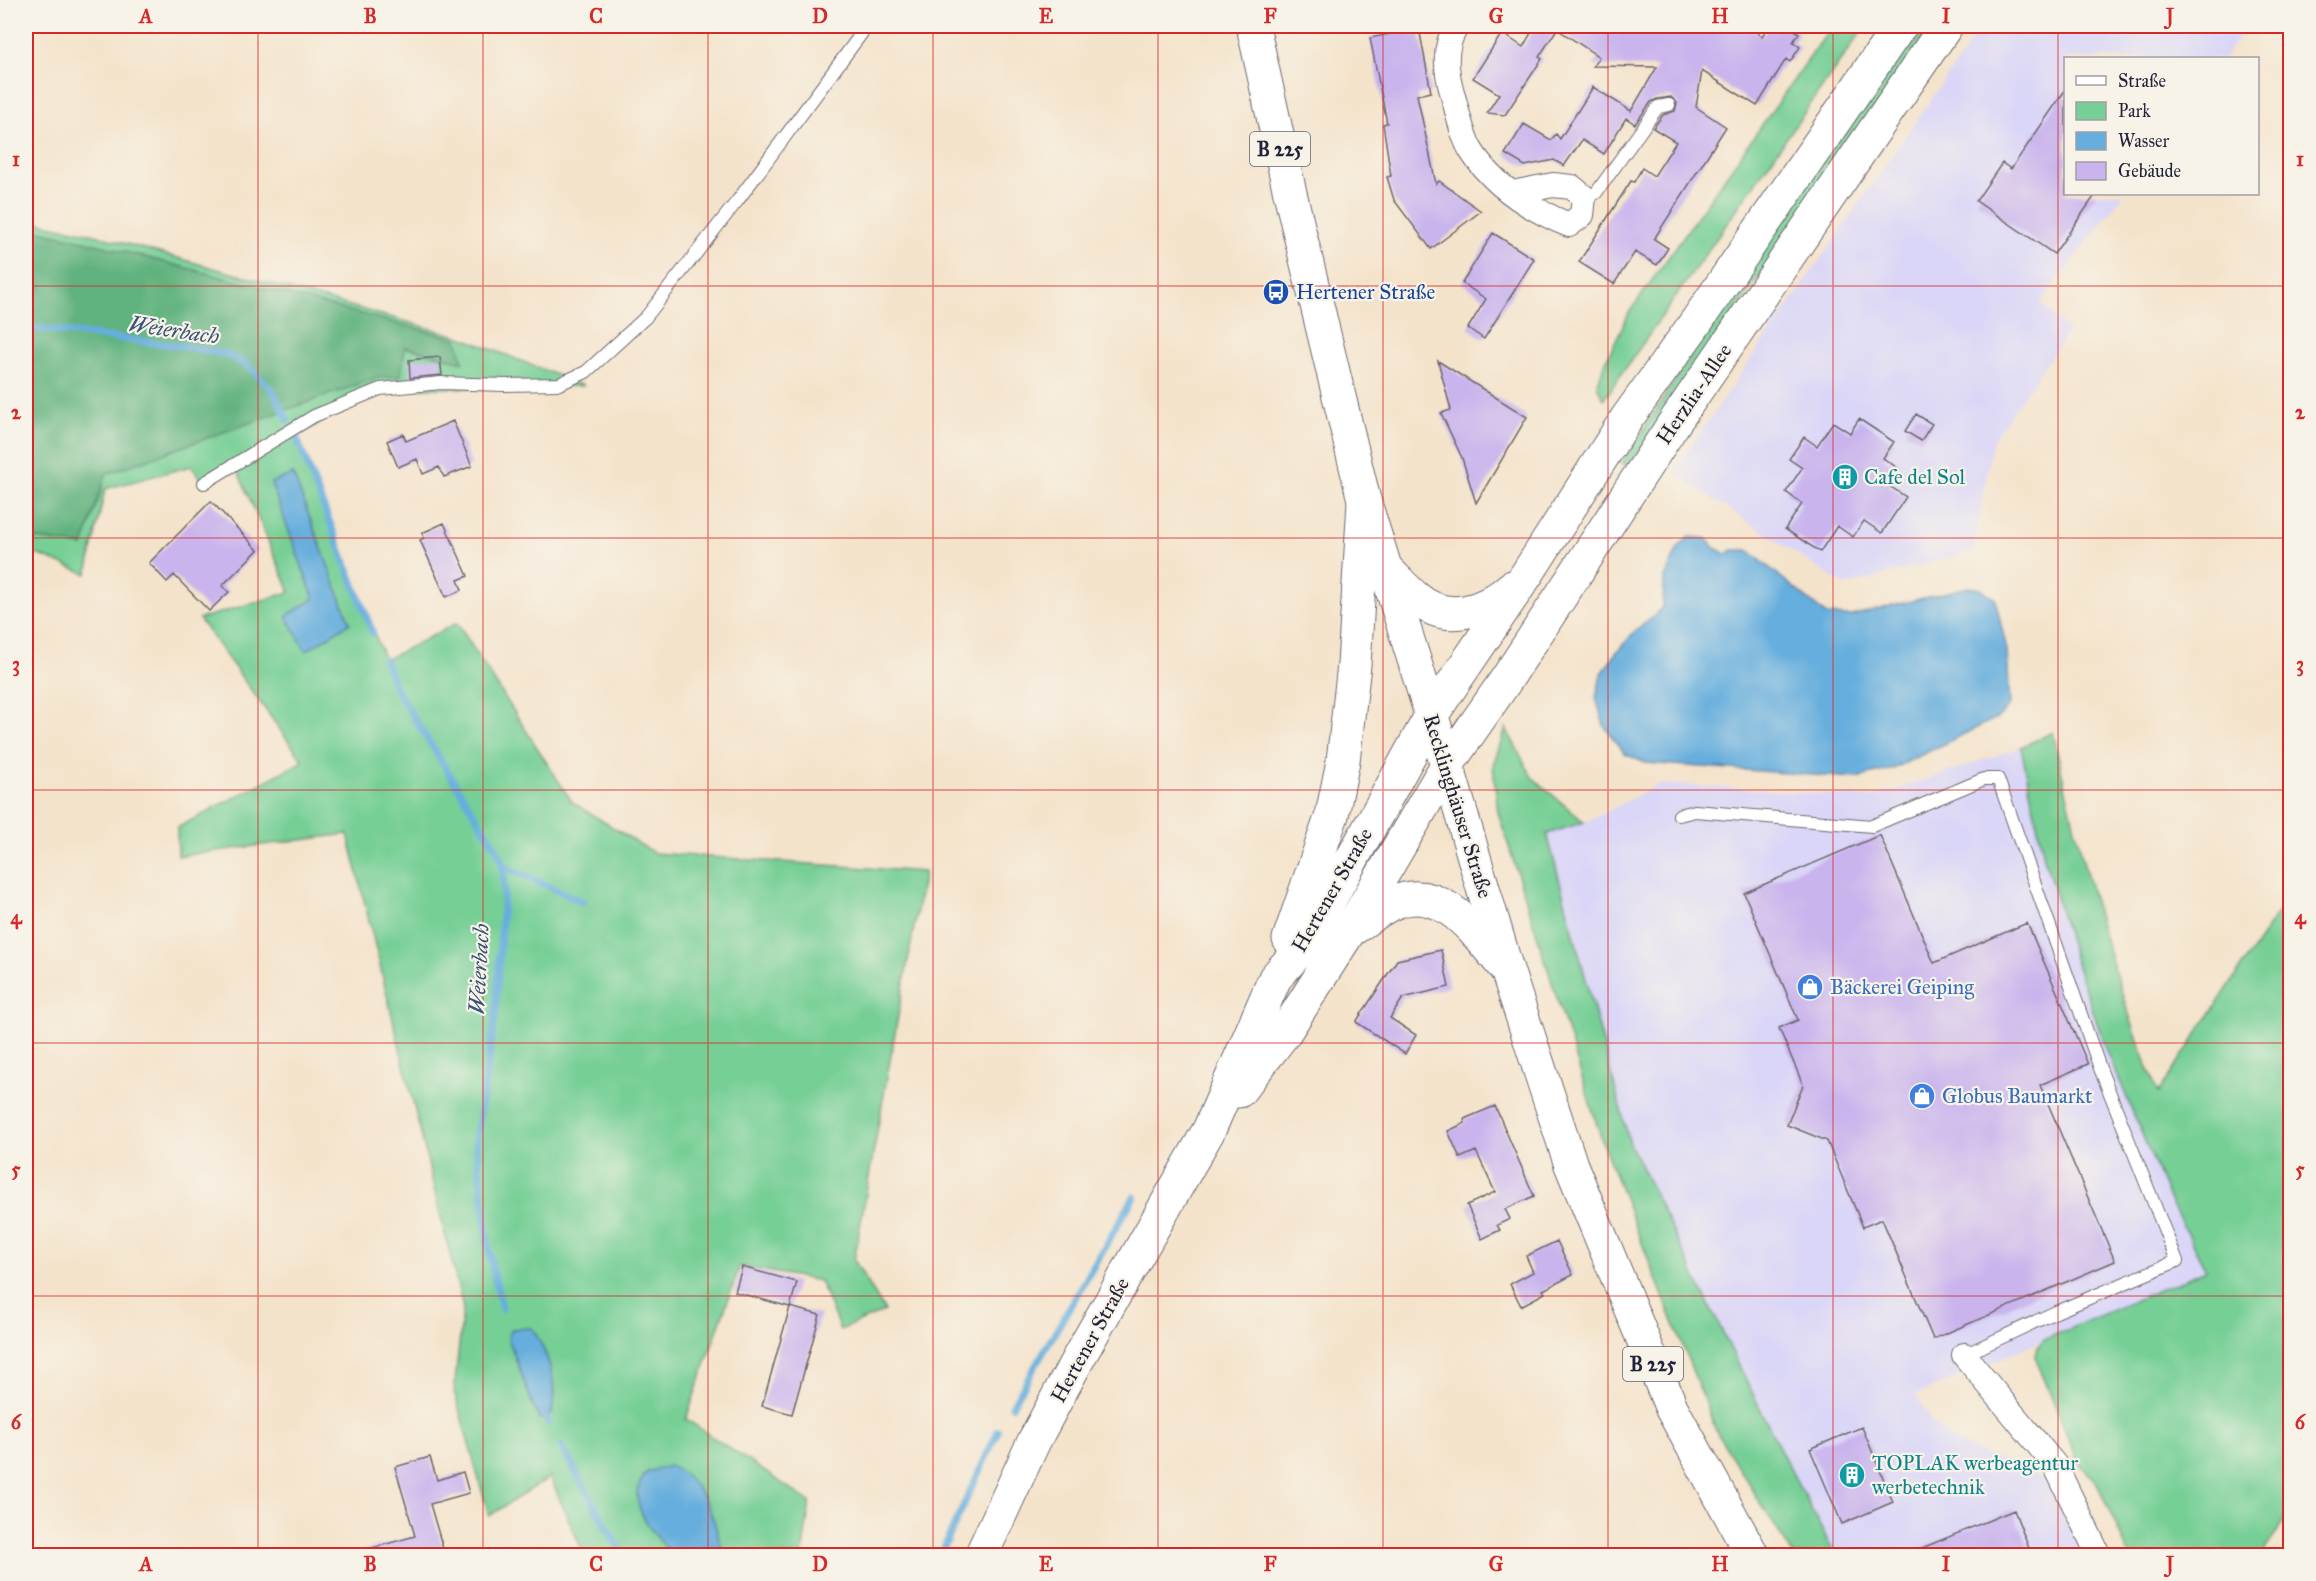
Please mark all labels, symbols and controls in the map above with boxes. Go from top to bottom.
text: A [137,4,153,28]
text: B [363,4,377,28]
text: C [589,4,603,28]
text: D [812,4,828,28]
text: E [1039,4,1054,28]
text: F [1263,4,1277,28]
text: G [1489,4,1504,28]
text: H [1711,4,1729,28]
text: I [1942,4,1951,28]
text: J [2163,4,2175,30]
legend [2064,57,2259,195]
text: Straße [2118,70,2166,92]
text: Park [2118,100,2151,122]
text: Wasser [2118,130,2169,152]
road number: B 225 [1250,132,1310,166]
text: 1 [12,147,20,171]
text: 1 [2296,147,2304,171]
text: Gebäude [2118,160,2181,182]
bus stop icon: Hertener Straße [1261,277,1291,307]
place label: Hertener Straße [1296,279,1435,305]
water label: Weierbach [127,310,221,350]
street label: Herzlia-Allee [1651,338,1737,449]
text: 2 [11,400,22,424]
text: 2 [2295,400,2306,424]
building icon: Cafe del Sol [1830,462,1860,492]
place label: Cafe del Sol [1864,464,1966,490]
text: 3 [12,652,20,677]
text: 3 [2296,652,2304,677]
street label: Recklinghäuser Straße [1418,711,1498,901]
street label: Hertener Straße [1286,823,1378,957]
text: 4 [10,905,22,930]
text: 4 [2294,905,2306,930]
water label: Weierbach [463,923,495,1015]
shop icon: Bäckerei Geiping [1795,972,1825,1002]
place label: Bäckerei Geiping [1830,974,1974,1000]
shop icon: Globus Baumarkt [1907,1081,1937,1111]
place label: Globus Baumarkt [1942,1083,2093,1109]
text: 5 [11,1157,21,1181]
text: 5 [2295,1157,2305,1181]
street label: Hertener Straße [1045,1273,1135,1407]
road number: B 225 [1623,1347,1683,1381]
text: 6 [11,1410,23,1434]
text: 6 [2295,1410,2307,1434]
place label: TOPLAK werbeagentur werbetechnik [1872,1450,2078,1500]
building icon: TOPLAK werbeagentur werbetechnik [1837,1460,1867,1490]
text: A [137,1552,153,1576]
text: B [363,1552,377,1576]
text: C [589,1552,603,1576]
text: D [812,1552,828,1576]
text: E [1039,1552,1054,1576]
text: F [1263,1552,1277,1576]
text: G [1489,1552,1504,1576]
text: H [1711,1552,1729,1576]
text: I [1942,1552,1951,1576]
text: J [2163,1552,2175,1578]

